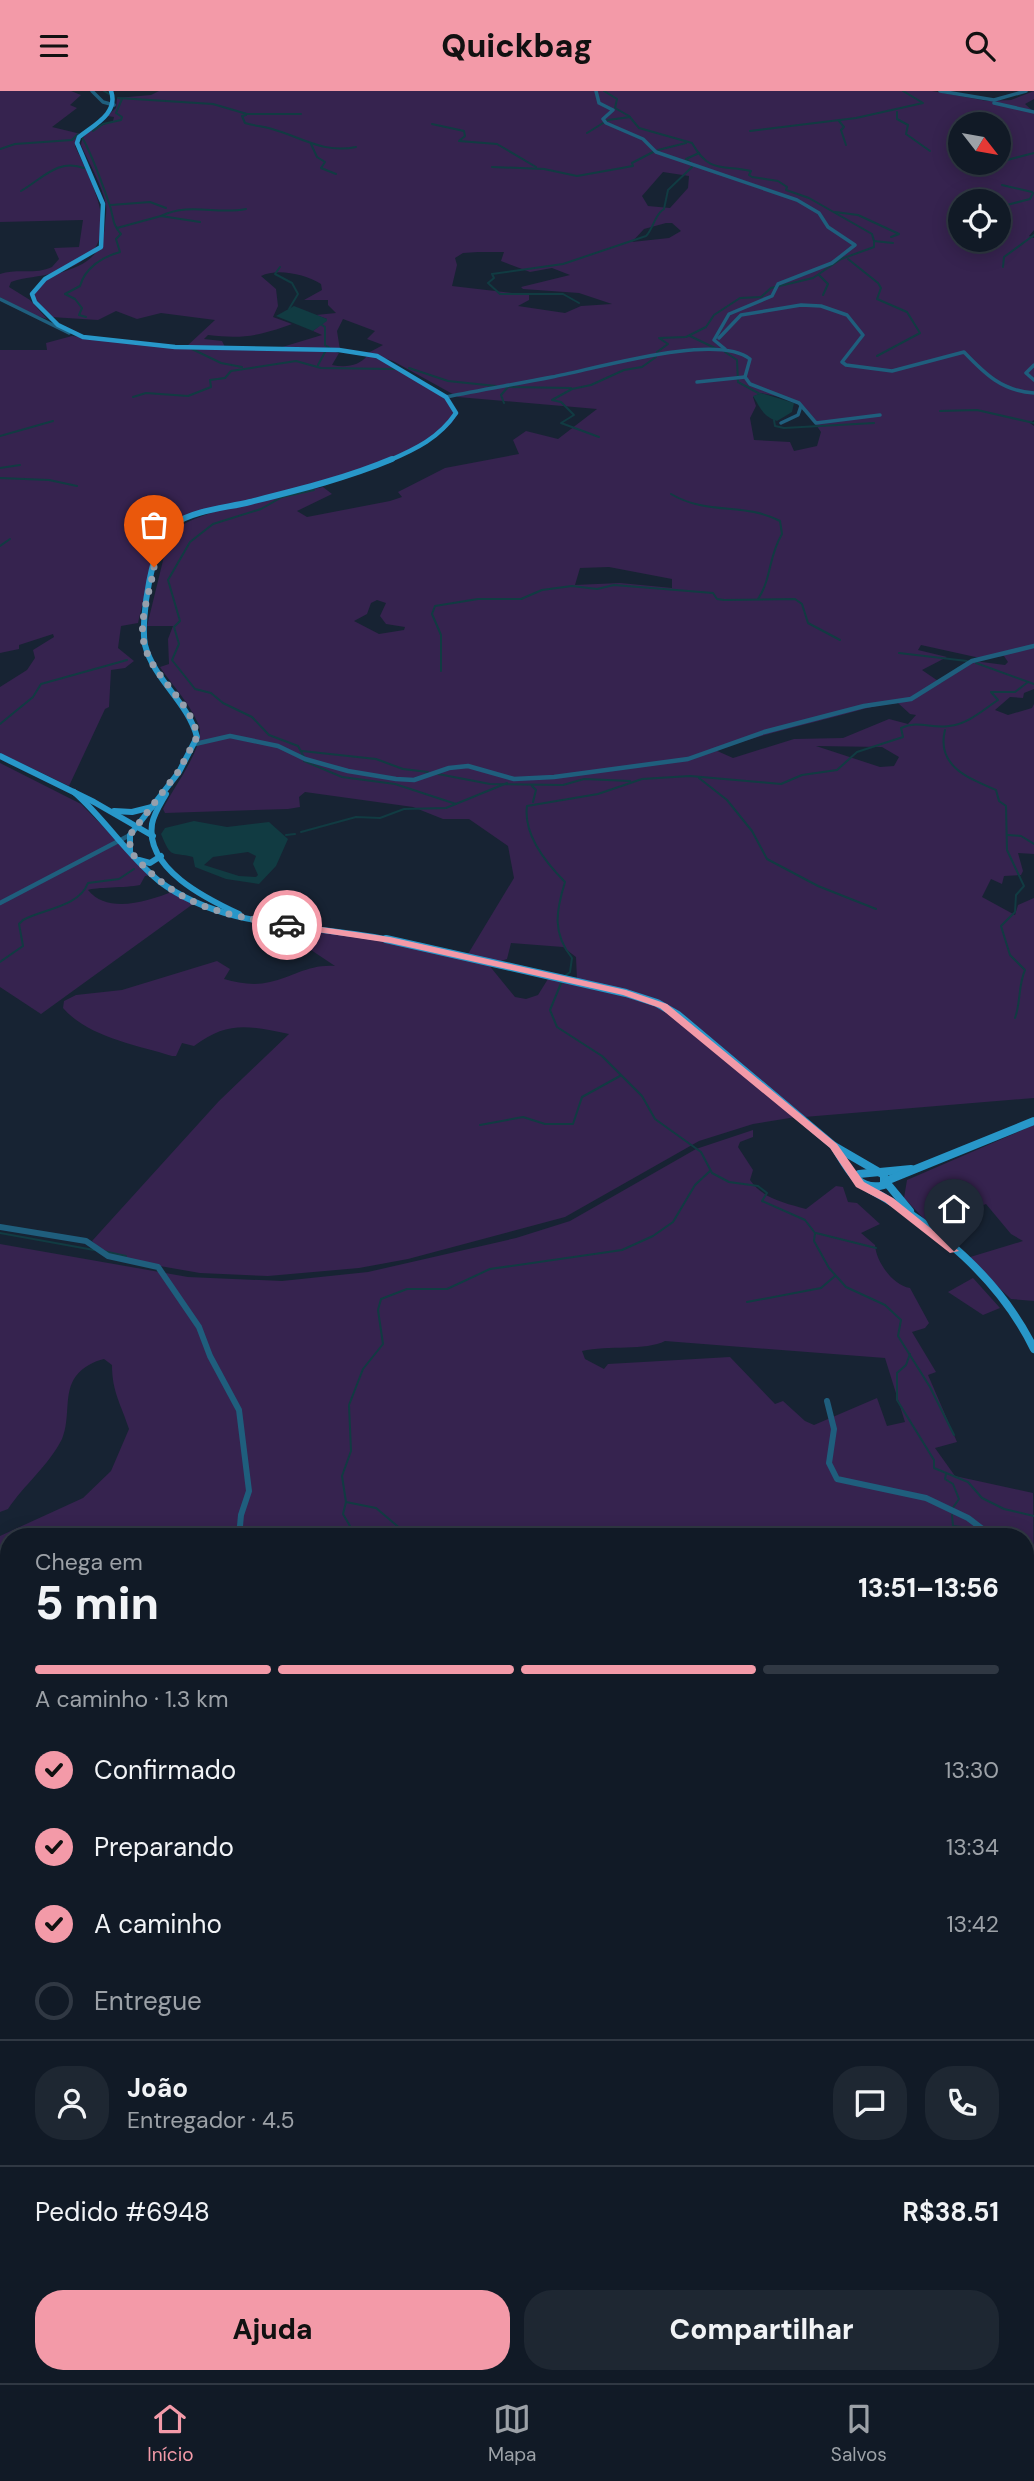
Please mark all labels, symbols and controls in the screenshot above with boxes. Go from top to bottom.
text: Quickbag [441,25,593,67]
icon: menu [35,27,73,65]
icon: search [961,27,999,65]
north arrow [948,112,1012,175]
map controls [948,112,1011,252]
button: locate [948,189,1011,252]
pin [124,495,184,567]
icon: bag [135,506,173,544]
courier [252,890,322,960]
icon: car [268,906,306,944]
pin [924,1179,984,1251]
icon: home [935,1190,973,1228]
text: Chega em [35,1547,143,1577]
text: 13:51–13:56 [858,1571,999,1605]
text: 5 min [35,1573,159,1633]
text: A caminho · 1.3 km [35,1684,228,1714]
icon: check [35,1751,73,1789]
text: Confirmado [94,1753,236,1787]
text: 13:30 [944,1755,999,1785]
icon: check [35,1828,73,1866]
text: Preparando [94,1830,234,1864]
text: 13:34 [946,1832,999,1862]
icon: check [35,1905,73,1943]
text: A caminho [94,1907,222,1941]
text: 13:42 [946,1909,999,1939]
text: Entregue [94,1984,202,2018]
button: person [35,2066,109,2140]
button: chat [833,2066,907,2140]
button: phone [925,2066,999,2140]
text: João [127,2071,188,2105]
text: Entregador · 4.5 [127,2105,295,2135]
text: Pedido #6948 [35,2195,210,2229]
text: R$38.51 [903,2195,999,2229]
button: Ajuda [35,2290,510,2370]
button: Compartilhar [524,2290,999,2370]
tab: Início [147,2400,194,2467]
tab: Mapa [488,2400,536,2467]
tab: Salvos [831,2400,887,2467]

